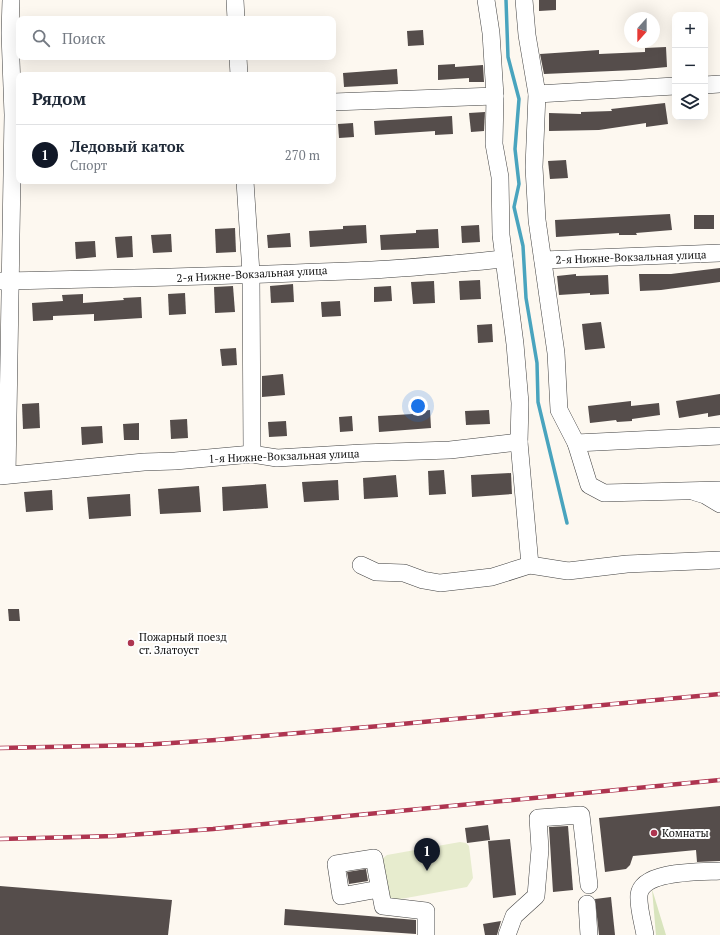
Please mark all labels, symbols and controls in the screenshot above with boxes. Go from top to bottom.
north arrow [624,12,660,48]
map controls [672,12,708,120]
button: + [672,12,708,48]
search box [16,16,336,60]
icon: search [30,27,52,49]
text: Поиск [62,28,105,48]
button: − [672,48,708,84]
button: layers [672,84,708,120]
text: Рядом [32,87,86,110]
text: Ледовый каток [70,136,185,156]
text: 1 [41,146,49,164]
text: 270 m [285,146,320,164]
text: Спорт [70,156,107,174]
street label: 2-я Нижне-Вокзальная улица [555,247,707,267]
street label: 2-я Нижне-Вокзальная улица [176,263,328,285]
your location [408,396,428,416]
street label: 1-я Нижне-Вокзальная улица [208,446,360,466]
place label: Пожарный поезд ст. Златоуст [139,630,227,657]
marker: Пожарный поезд ст. Златоуст [126,638,136,648]
place label: Комнаты [662,826,709,840]
marker: Комнаты [649,828,659,838]
pin: 1 [414,838,440,871]

